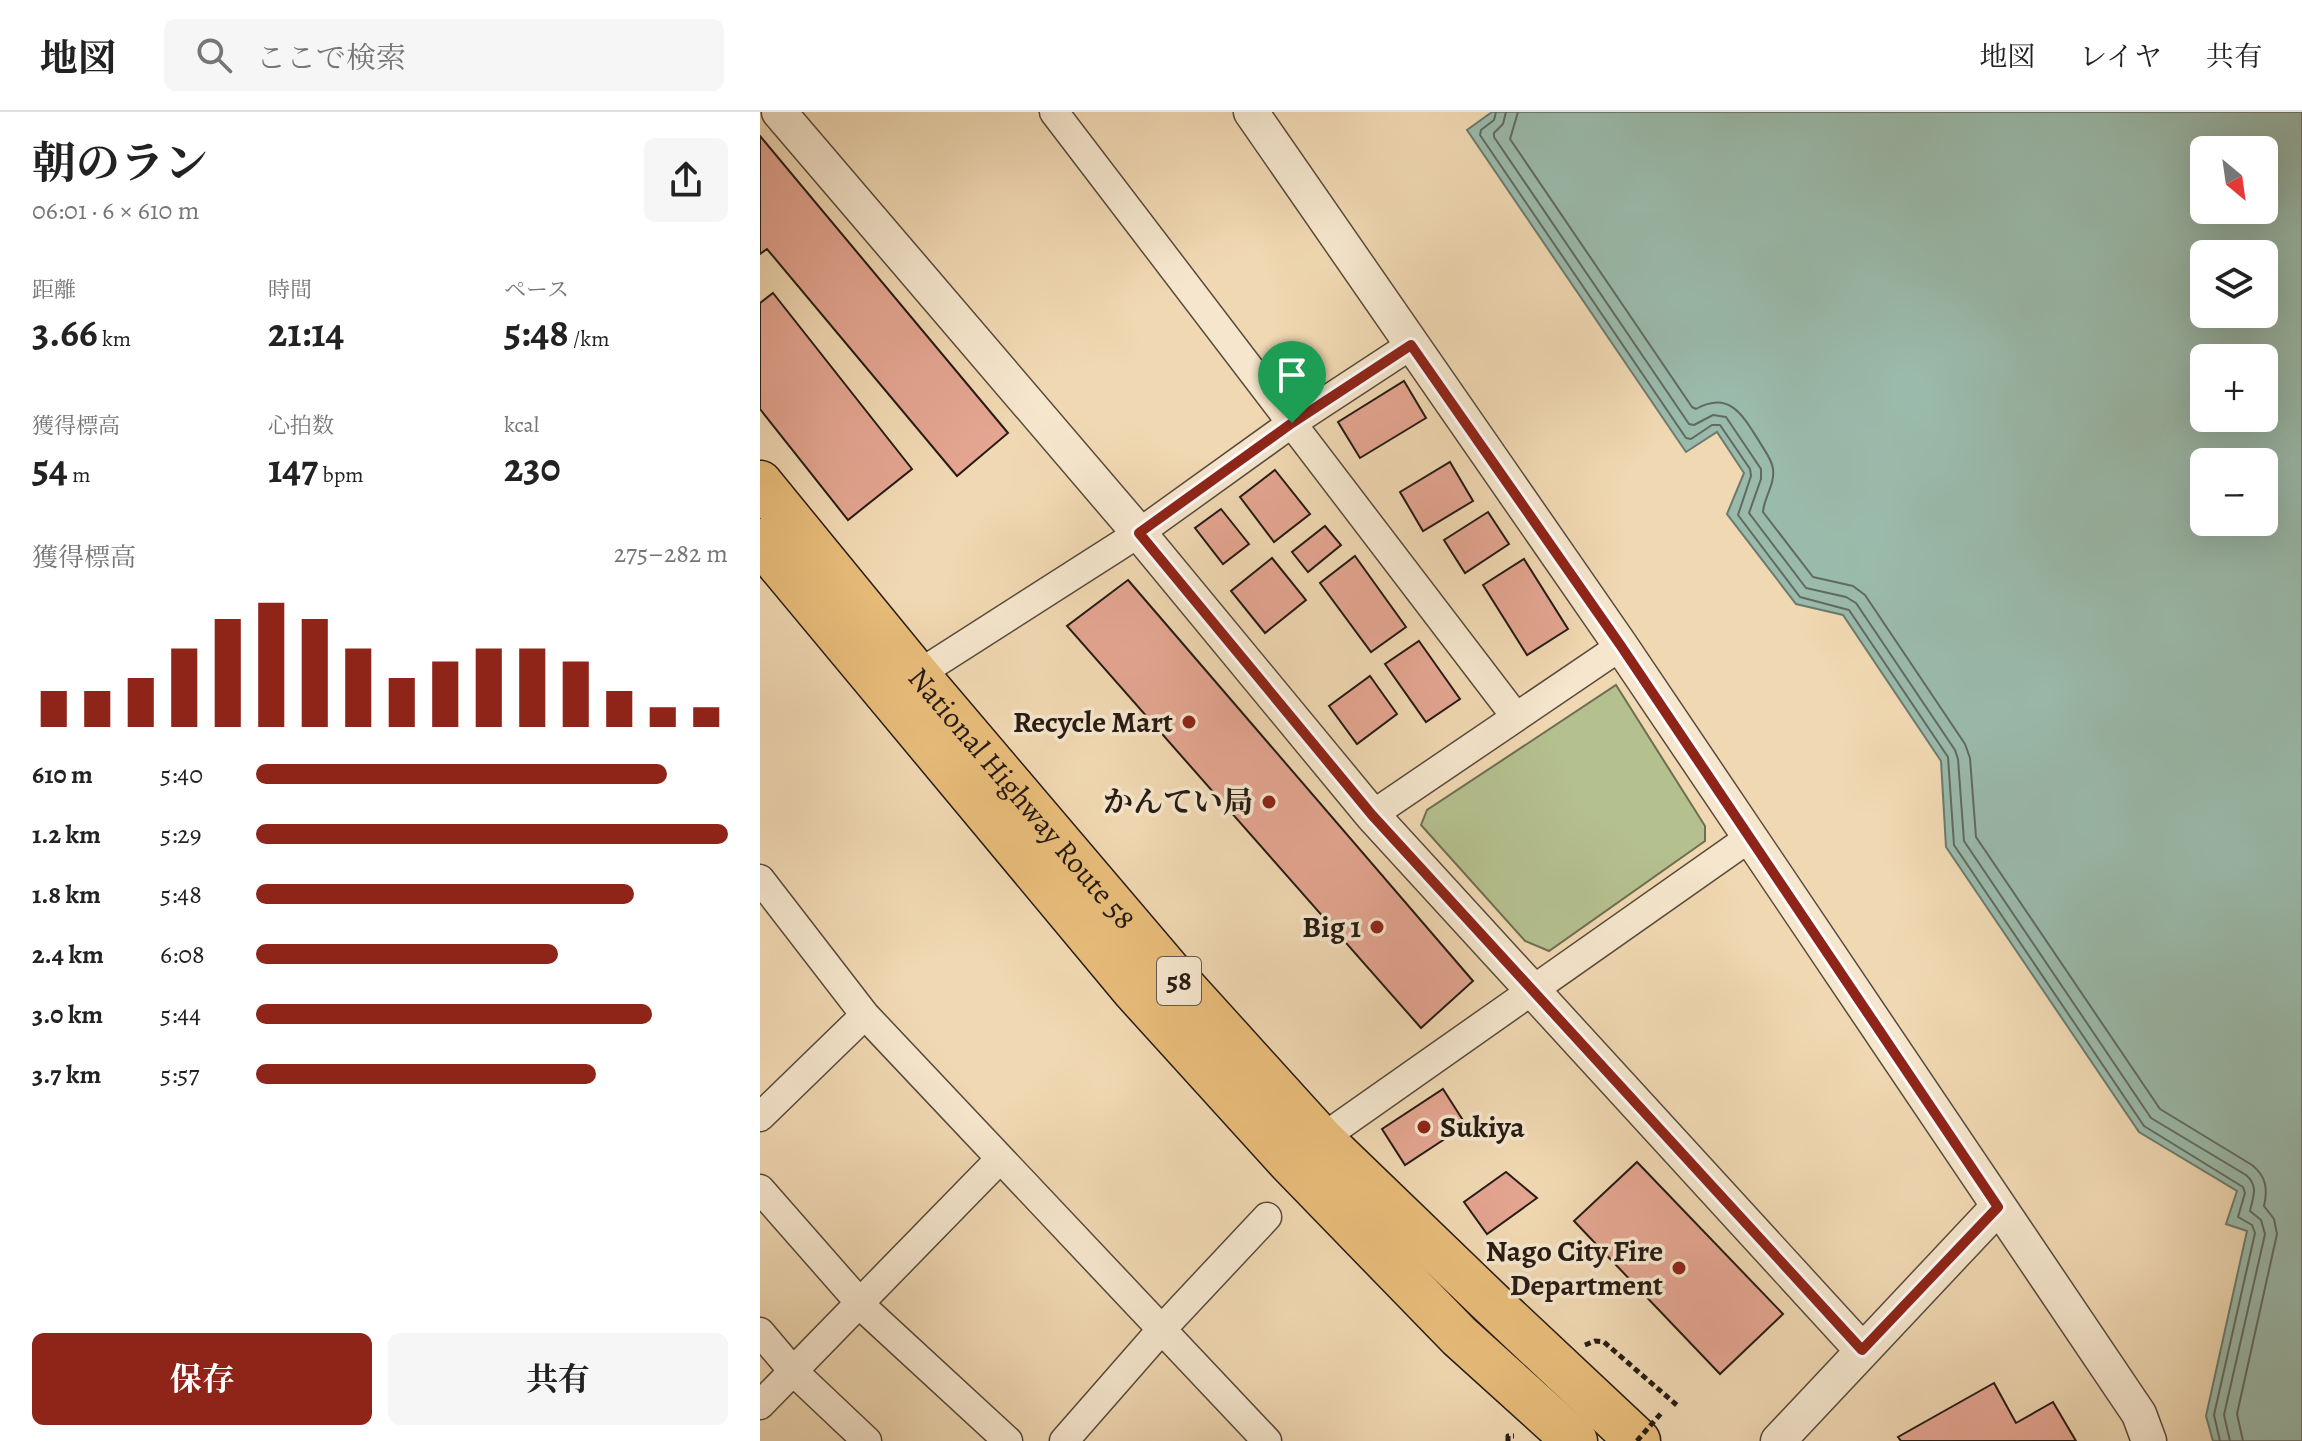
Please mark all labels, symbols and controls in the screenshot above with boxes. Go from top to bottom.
search box [164,19,724,91]
text: 地図 [40,32,116,84]
icon: search [192,33,236,77]
text: ここで検索 [256,38,406,78]
text: 地図 [1979,38,2035,76]
text: レイヤ [2079,38,2162,76]
text: 共有 [2206,38,2262,76]
text: 朝のラン [32,133,208,193]
north arrow [2190,136,2278,224]
map controls [2190,136,2278,536]
button: share [644,138,728,222]
text: 06:01 · 6 × 610 m [32,193,199,228]
button: layers [2190,240,2278,328]
text: 距離 [32,275,76,305]
text: 時間 [268,275,312,305]
text: ペース [504,275,569,305]
text: 3.66 [32,305,98,360]
text: 21:14 [268,305,344,360]
text: 5:48 [504,305,569,360]
text: km [98,324,131,354]
text: /km [569,324,609,354]
pin [1258,341,1326,423]
button: + [2190,344,2278,432]
icon: arrive [1270,353,1314,397]
text: kcal [504,410,539,440]
text: 獲得標高 [32,411,120,441]
text: 心拍数 [268,411,334,441]
text: 230 [504,440,561,495]
text: 54 [32,441,68,496]
text: 147 [268,441,318,496]
button: − [2190,448,2278,536]
text: m [68,460,91,490]
text: bpm [318,460,364,490]
text: 275–282 m [614,536,728,571]
text: 獲得標高 [32,540,136,575]
street label: National Highway Route 58 [899,659,1145,938]
place label: Recycle Mart [1013,702,1173,742]
marker: Recycle Mart [1180,713,1198,731]
text: 610 m [32,757,93,792]
text: 5:40 [160,757,203,792]
place label: かんてい局 [1103,782,1253,822]
marker: かんてい局 [1260,793,1278,811]
text: 1.2 km [32,817,101,852]
text: 5:29 [160,817,202,852]
text: 1.8 km [32,877,101,912]
text: 5:48 [160,877,202,912]
place label: Big 1 [1302,907,1361,947]
marker: Big 1 [1368,918,1386,936]
text: 2.4 km [32,937,104,972]
text: 6:08 [160,937,205,972]
road number: 58 [1157,957,1201,1005]
text: 3.0 km [32,997,103,1032]
text: 5:44 [160,997,201,1032]
text: 3.7 km [32,1057,101,1092]
text: 5:57 [160,1057,199,1092]
place label: Sukiya [1440,1107,1525,1147]
marker: Sukiya [1415,1118,1433,1136]
place label: Nago City Fire Department [1485,1231,1663,1305]
marker: Nago City Fire Department [1670,1259,1688,1277]
button: 保存 [32,1333,372,1425]
button: 共有 [388,1333,728,1425]

